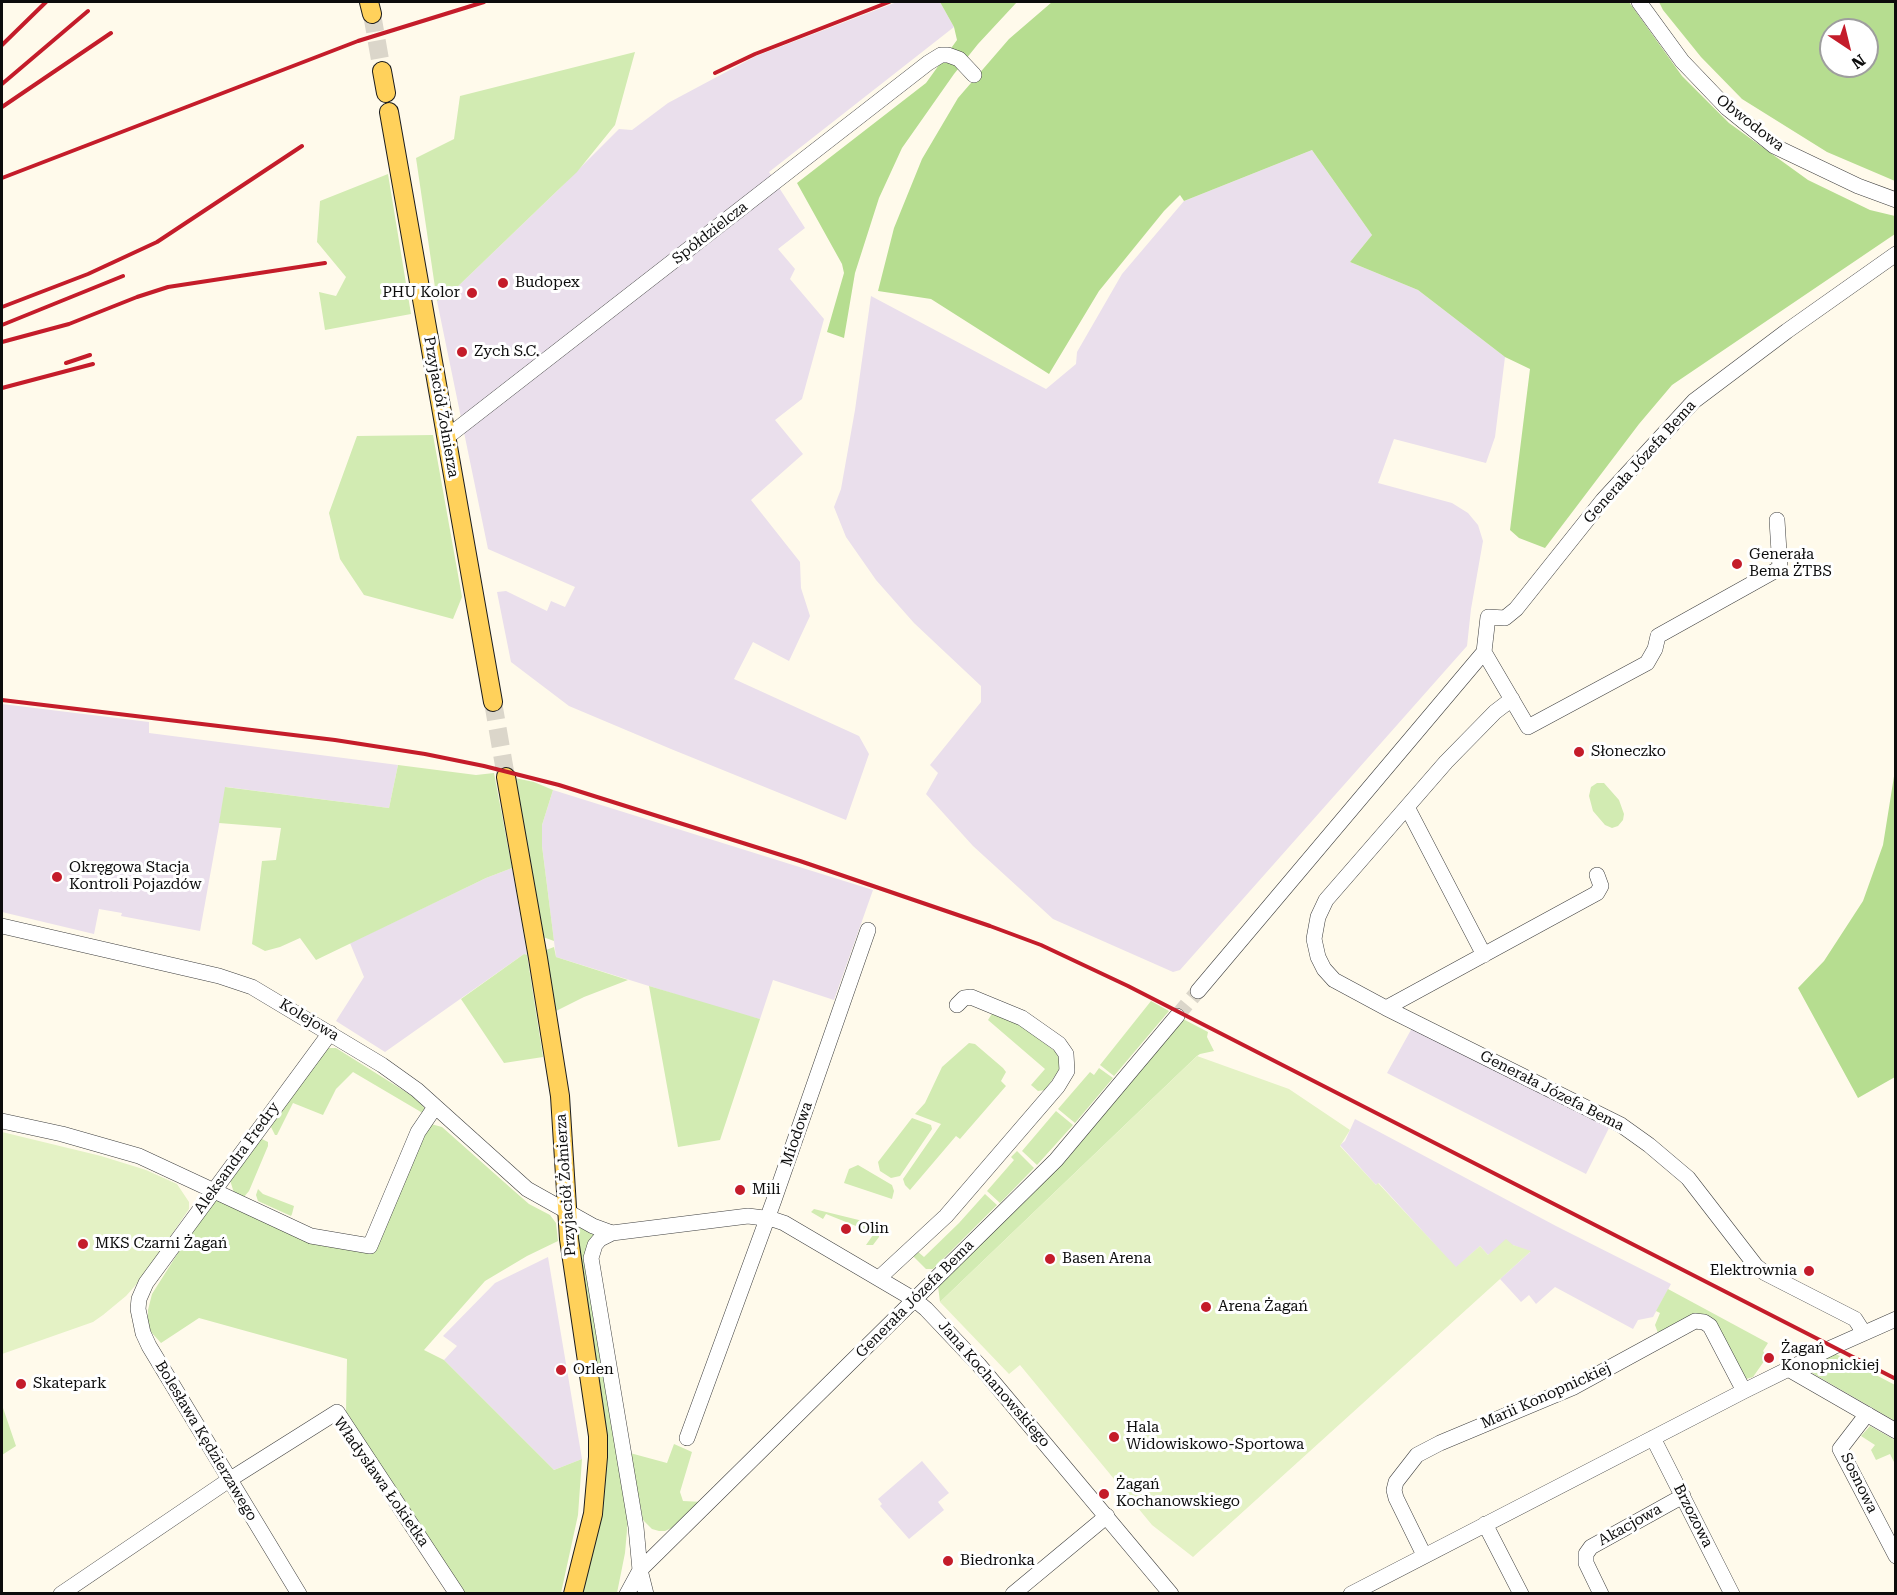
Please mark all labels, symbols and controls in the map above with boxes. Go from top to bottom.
north arrow [1819,18,1879,78]
text: N [1848,50,1869,73]
street label: Obwodowa [1712,91,1788,155]
street label: Spółdzielcza [669,198,751,268]
place label: Budopex [515,274,580,292]
marker: Budopex [496,276,510,290]
place label: PHU Kolor [382,284,460,302]
marker: PHU Kolor [465,286,479,300]
street label: Przyjaciół Żołnierza [420,335,462,479]
place label: Zych S.C. [474,343,540,361]
marker: Zych S.C. [455,345,469,359]
street label: Generała Józefa Bema [1580,397,1700,527]
place label: Generała Bema ŻTBS [1749,546,1832,581]
marker: Generała Bema ŻTBS [1730,557,1744,571]
place label: Słoneczko [1591,743,1666,761]
marker: Słoneczko [1572,745,1586,759]
place label: Okręgowa Stacja Kontroli Pojazdów [69,859,202,894]
marker: Okręgowa Stacja Kontroli Pojazdów [50,870,64,884]
street label: Kolejowa [276,995,342,1045]
street label: Generała Józefa Bema [1477,1047,1627,1135]
street label: Aleksandra Fredry [191,1099,283,1217]
street label: Miodowa [778,1099,816,1169]
street label: Przyjaciół Żołnierza [552,1113,580,1257]
place label: Mili [752,1181,780,1199]
marker: Mili [733,1183,747,1197]
place label: Olin [858,1220,889,1238]
marker: Olin [839,1222,853,1236]
place label: MKS Czarni Żagań [95,1235,227,1253]
street label: Generała Józefa Bema [852,1236,978,1362]
marker: MKS Czarni Żagań [76,1237,90,1251]
place label: Basen Arena [1062,1250,1151,1268]
marker: Basen Arena [1043,1252,1057,1266]
place label: Elektrownia [1710,1262,1797,1280]
marker: Elektrownia [1802,1264,1816,1278]
place label: Arena Żagań [1218,1298,1308,1316]
marker: Arena Żagań [1199,1300,1213,1314]
street label: Jana Kochanowskiego [934,1317,1054,1451]
place label: Żagań Konopnickiej [1781,1340,1879,1375]
marker: Żagań Konopnickiej [1762,1351,1776,1365]
street label: Bolesława Kędzierzawego [151,1358,261,1524]
street label: Marii Konopnickiej [1478,1359,1614,1433]
place label: Orlen [573,1361,614,1379]
marker: Orlen [554,1363,568,1377]
place label: Skatepark [33,1375,106,1393]
marker: Skatepark [14,1377,28,1391]
street label: Władysława Łokietka [329,1414,433,1550]
place label: Hala Widowiskowo-Sportowa [1126,1419,1304,1454]
marker: Hala Widowiskowo-Sportowa [1107,1430,1121,1444]
street label: Sosnowa [1837,1450,1881,1516]
place label: Żagań Kochanowskiego [1116,1476,1240,1511]
street label: Brzozowa [1669,1481,1717,1551]
marker: Żagań Kochanowskiego [1097,1487,1111,1501]
street label: Akacjowa [1595,1500,1665,1550]
place label: Biedronka [960,1552,1035,1570]
marker: Biedronka [941,1554,955,1568]

